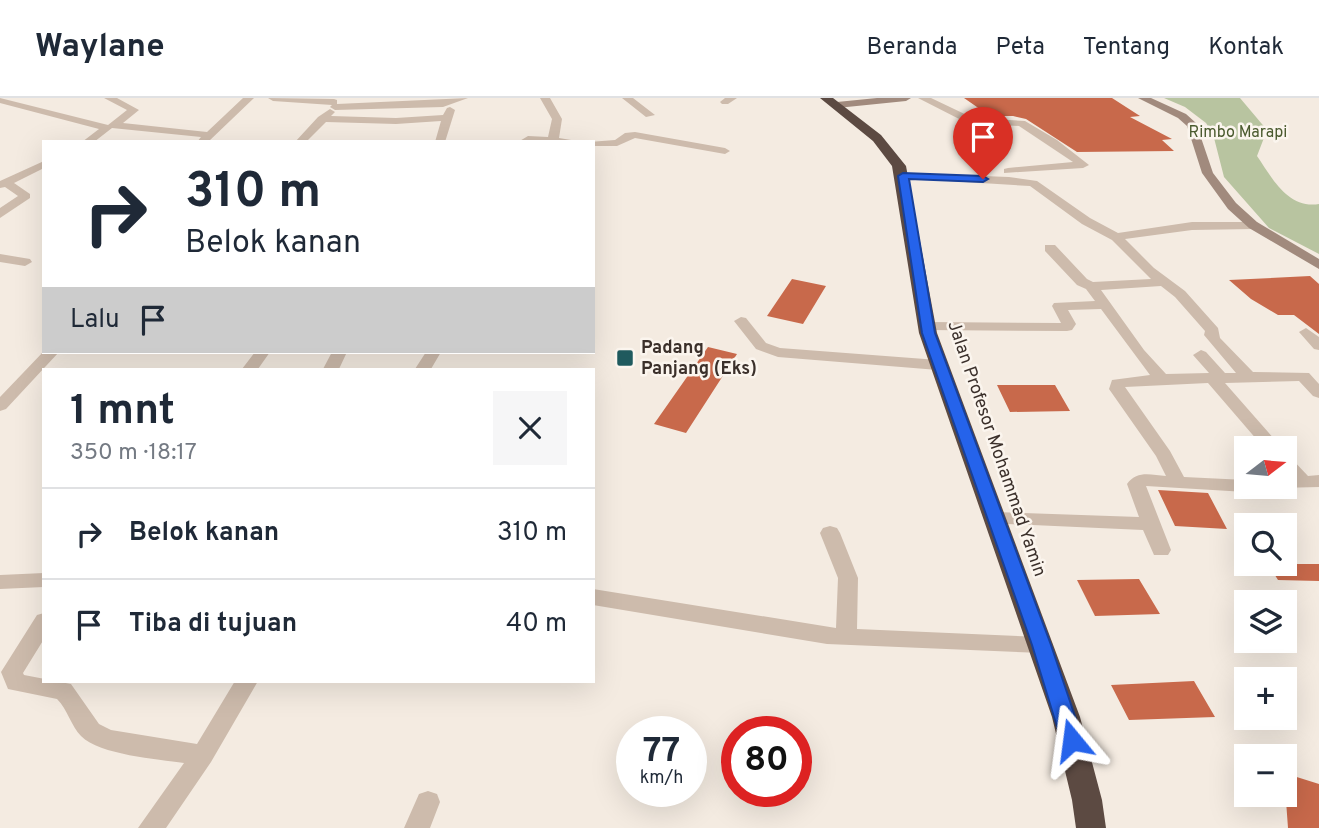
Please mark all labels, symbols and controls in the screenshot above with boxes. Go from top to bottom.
text: Waylane [35,27,165,69]
text: Beranda [867,33,958,63]
text: Peta [996,33,1045,63]
text: Tentang [1083,33,1170,63]
text: Kontak [1208,33,1284,63]
pin [953,107,1013,179]
icon: arrive [964,118,1002,156]
park label: Rimbo Marapi [1189,123,1287,143]
text: 310 m [185,163,321,225]
icon: right [70,168,161,259]
text: Belok kanan [185,224,361,264]
icon: arrive [134,301,172,339]
text: Lalu [70,304,120,337]
street label: Jalan Profesor Mohammad Yamin [941,318,1051,580]
place label: Padang Panjang (Eks) [641,337,757,381]
marker: Padang Panjang (Eks) [615,348,635,368]
text: 1 mnt [70,386,175,439]
button: close [493,391,567,465]
north arrow [1234,436,1297,499]
map controls [1234,436,1297,807]
text: 350 m · 18:17 [70,439,197,468]
button: search [1234,513,1297,576]
icon: right [70,515,108,553]
text: Belok kanan [129,517,279,550]
text: 310 m [497,517,567,550]
button: layers [1234,590,1297,653]
icon: arrive [70,606,108,644]
text: Tiba di tujuan [129,608,297,641]
text: 40 m [506,608,567,641]
button: + [1234,667,1297,730]
position arrow [1035,703,1109,777]
speed limit sign: 80 [721,716,812,807]
text: 77 [643,730,680,774]
button: − [1234,744,1297,807]
text: km/h [640,767,683,790]

